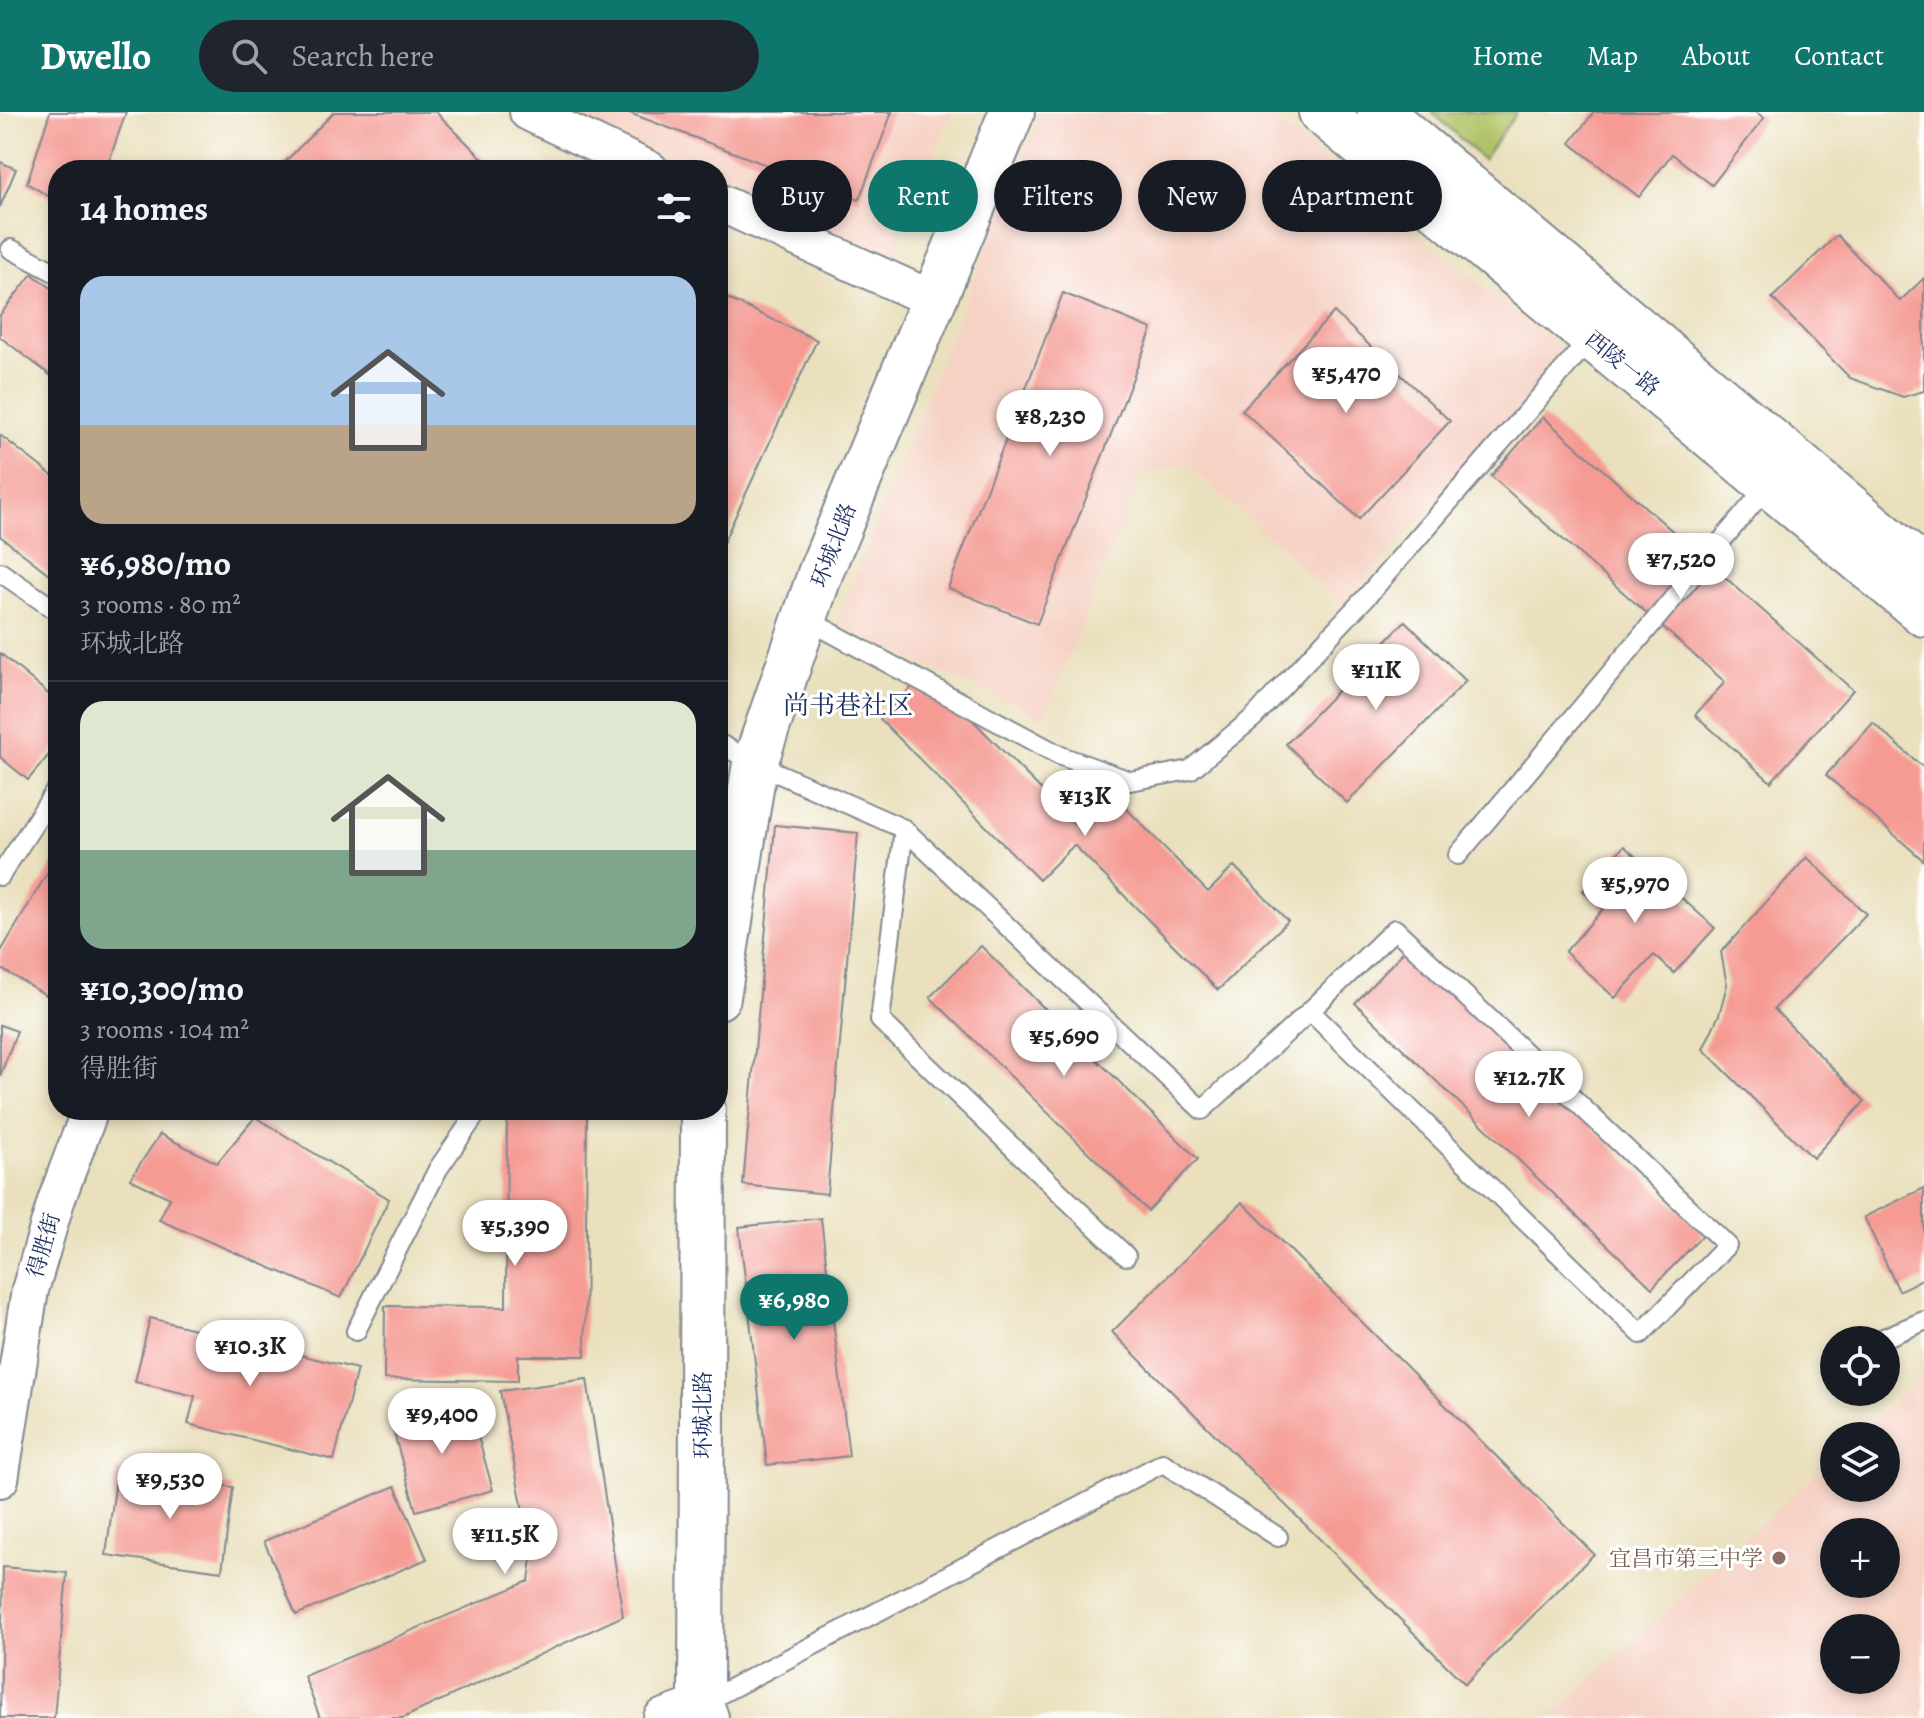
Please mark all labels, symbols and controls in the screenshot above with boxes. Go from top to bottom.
search box [199,20,759,92]
text: Dwello [40,30,151,82]
icon: search [227,34,271,78]
text: Search here [291,36,434,76]
text: Home [1472,37,1543,75]
text: Map [1587,37,1638,75]
text: About [1682,37,1750,75]
text: Contact [1794,37,1884,75]
chip: Buy [752,160,852,232]
chip: Rent [868,160,978,232]
chip: Filters [994,160,1122,232]
chip: New [1138,160,1246,232]
chip: Apartment [1262,160,1442,232]
text: 14 homes [80,185,208,232]
icon: filters [652,186,696,230]
street label: 西陵一路 [1579,324,1666,403]
icon: home [316,328,460,472]
pin: ¥5,470 [1281,347,1411,415]
text: ¥5,470 [1311,355,1381,390]
pin: ¥8,230 [985,390,1115,458]
text: ¥8,230 [1014,398,1086,433]
street label: 环城北路 [804,499,864,592]
pin: ¥7,520 [1616,533,1746,601]
text: ¥6,980/mo [80,540,231,587]
text: ¥7,520 [1646,541,1716,576]
text: 3 rooms · 80 m² [80,587,241,622]
text: 环城北路 [80,626,184,661]
pin: ¥11K [1329,644,1423,712]
text: ¥11K [1351,652,1401,687]
district label: 尚书巷社区 [783,688,913,723]
icon: home [316,753,460,897]
pin: ¥13K [1038,770,1132,838]
text: ¥13K [1059,778,1111,813]
pin: ¥5,970 [1570,857,1700,925]
text: ¥5,970 [1600,865,1670,900]
text: ¥10,300/mo [80,965,244,1012]
pin: ¥5,690 [999,1010,1129,1078]
text: 3 rooms · 104 m² [80,1012,249,1047]
text: ¥5,690 [1029,1018,1099,1053]
text: 得胜街 [80,1051,158,1086]
pin: ¥12.7K [1464,1051,1594,1119]
text: ¥12.7K [1493,1059,1565,1094]
pin: ¥5,390 [450,1200,580,1268]
text: ¥5,390 [480,1208,550,1243]
street label: 得胜街 [20,1209,67,1281]
pin: ¥6,980 [729,1274,859,1342]
text: ¥6,980 [758,1282,830,1317]
pin: ¥10.3K [185,1320,315,1388]
map controls [1820,1326,1900,1694]
button: locate [1820,1326,1900,1406]
text: ¥10.3K [214,1328,286,1363]
street label: 环城北路 [688,1371,718,1459]
pin: ¥9,400 [377,1388,507,1456]
text: ¥9,400 [406,1396,478,1431]
button: layers [1820,1422,1900,1502]
pin: ¥9,530 [105,1453,235,1521]
text: ¥9,530 [135,1461,205,1496]
pin: ¥11.5K [440,1508,570,1576]
text: ¥11.5K [471,1516,539,1551]
button: + [1820,1518,1900,1598]
place label: 宜昌市第三中学 [1609,1544,1763,1574]
marker: 宜昌市第三中学 [1770,1549,1788,1567]
button: − [1820,1614,1900,1694]

